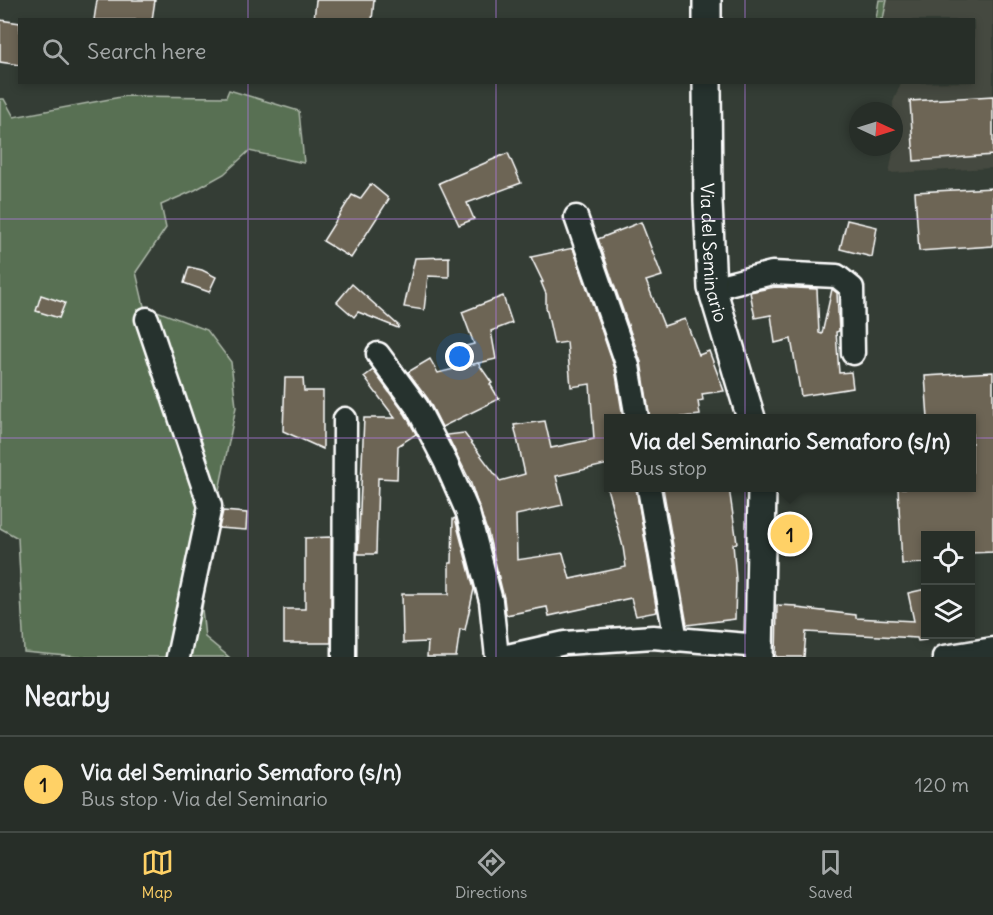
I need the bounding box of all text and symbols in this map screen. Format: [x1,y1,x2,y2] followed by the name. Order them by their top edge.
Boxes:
[18,18,975,84] search box
[39,35,72,68] icon: search
[87,37,206,65] text: Search here
[849,102,903,156] north arrow
[696,183,733,325] street label: Via del Seminario
[445,342,474,371] your location
[604,414,976,492] popup
[630,427,950,455] text: Via del Seminario Semaforo (s/n)
[630,455,707,480] text: Bus stop
[770,512,810,556] pin: 1
[921,531,975,639] map controls
[921,531,975,585] button: locate
[921,585,975,639] button: layers
[24,680,110,713] text: Nearby
[81,758,401,786] text: Via del Seminario Semaforo (s/n)
[40,772,47,797] text: 1
[915,772,969,797] text: 120 m
[81,786,328,811] text: Bus stop · Via del Seminario
[141,846,174,902] tab: Map
[455,846,527,902] tab: Directions
[809,846,852,902] tab: Saved

